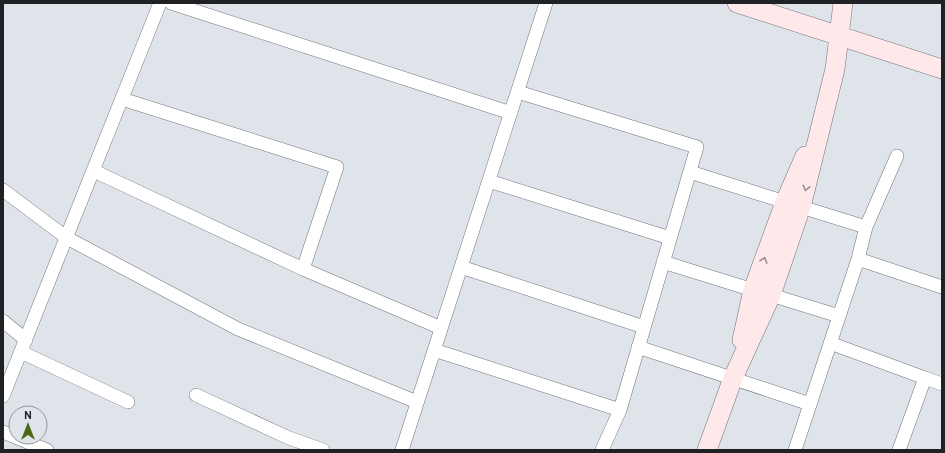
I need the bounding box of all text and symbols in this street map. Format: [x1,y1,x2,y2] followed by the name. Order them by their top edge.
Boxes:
[802,184,811,191] one-way arrow
[759,256,768,263] one-way arrow
[8,405,48,445] north arrow
[24,409,32,423] text: N

